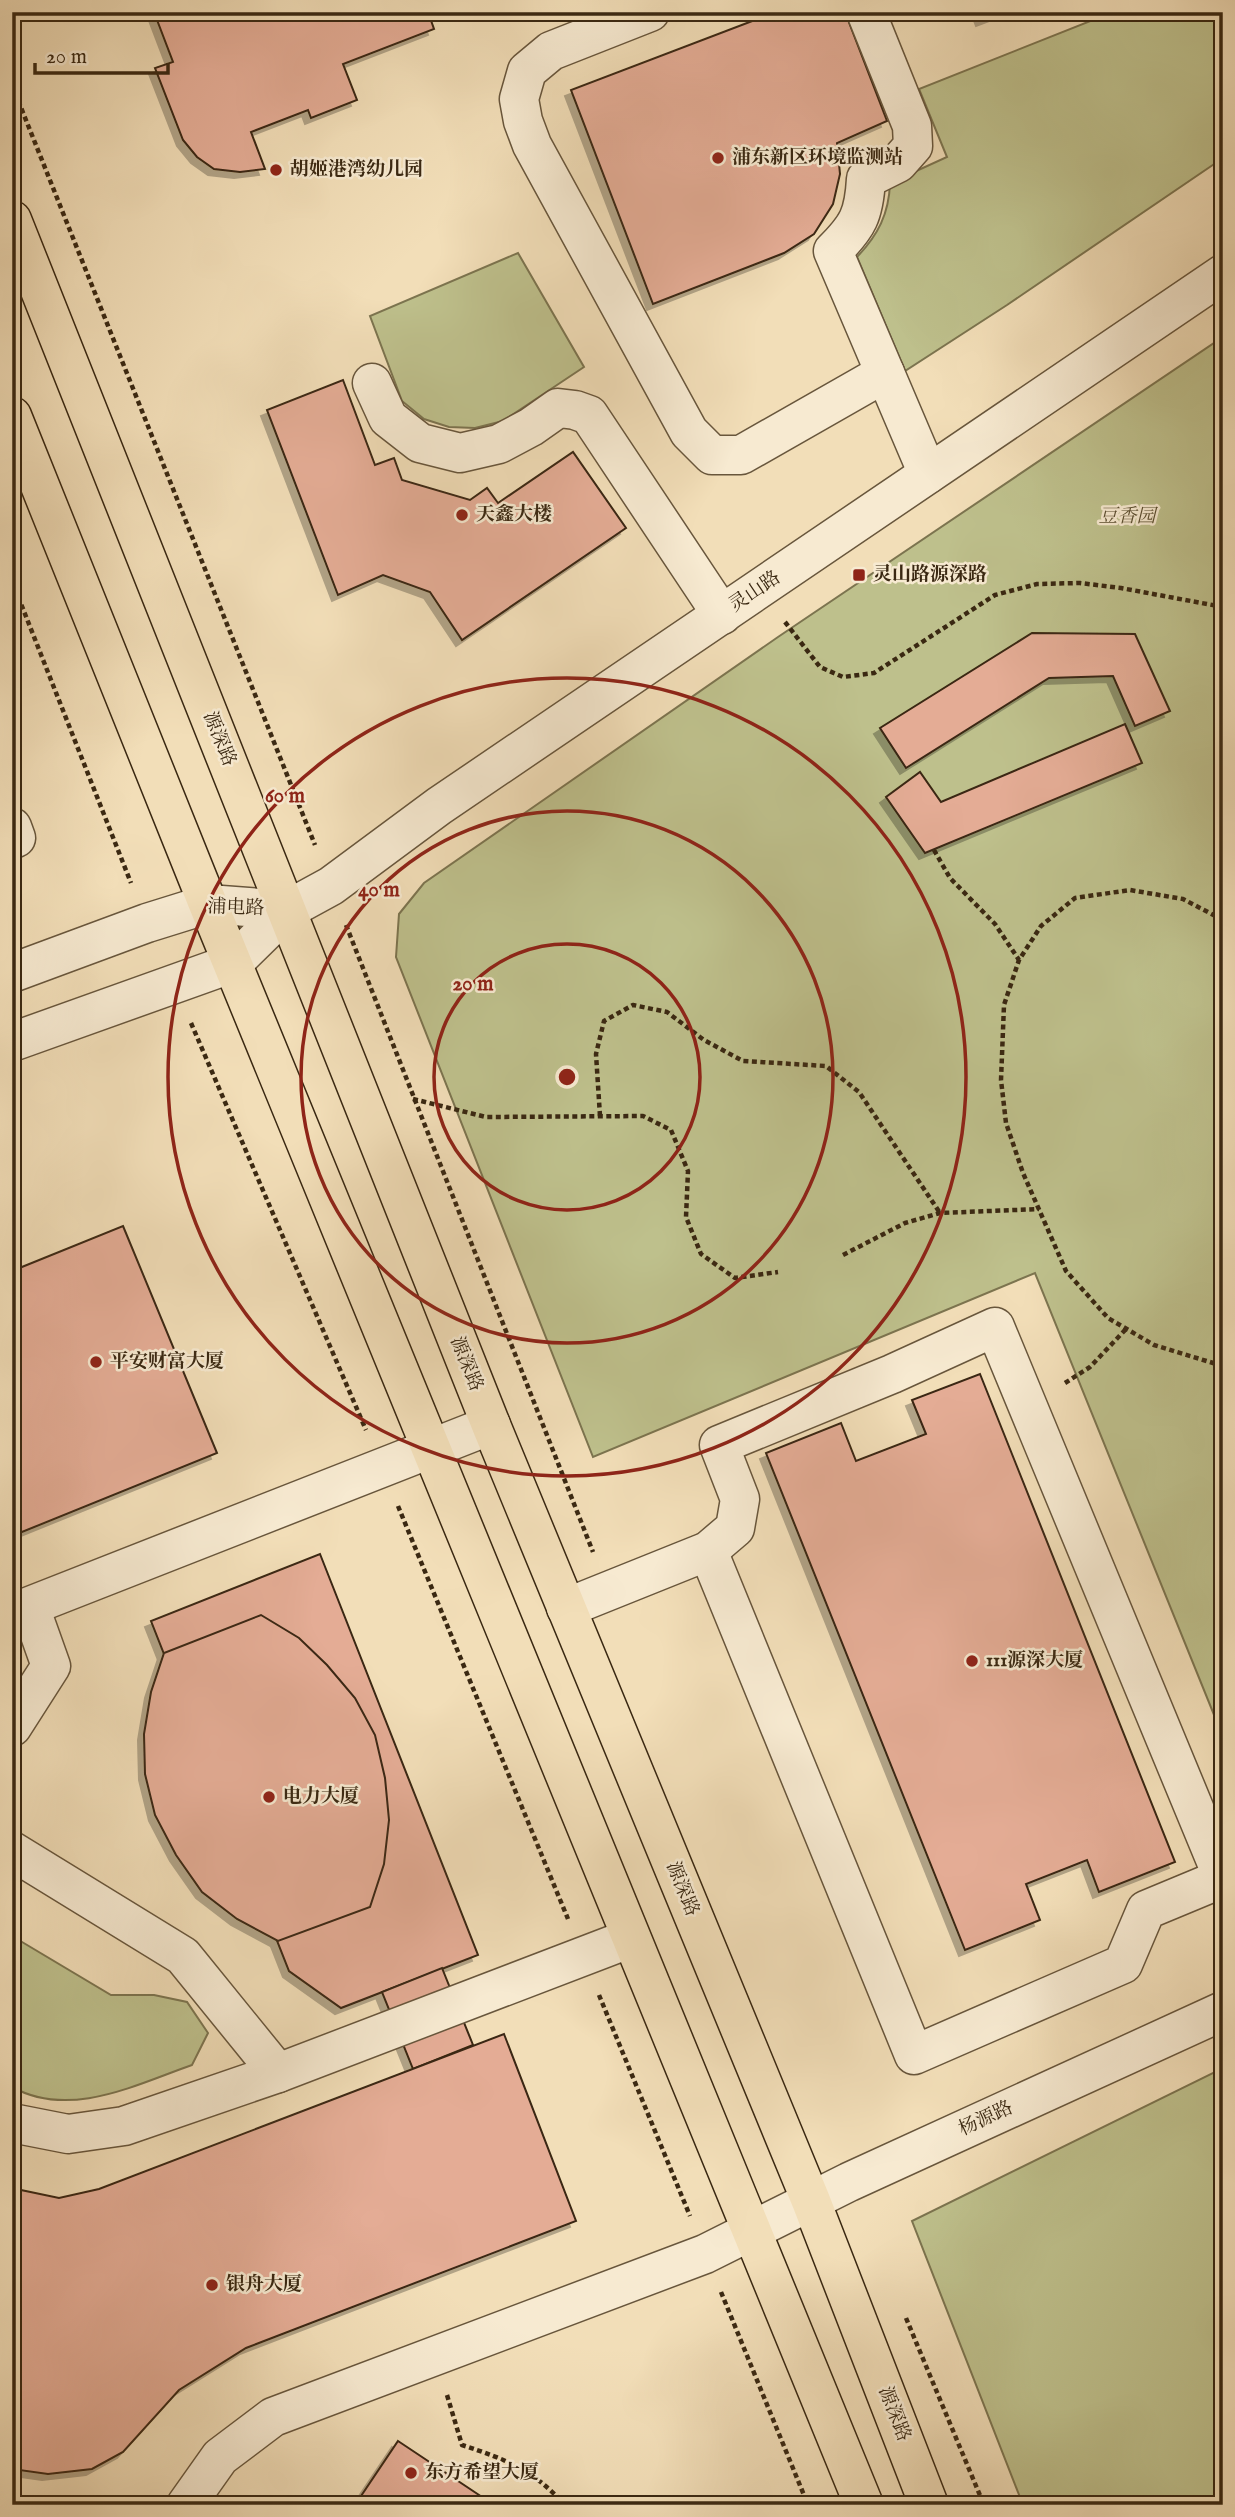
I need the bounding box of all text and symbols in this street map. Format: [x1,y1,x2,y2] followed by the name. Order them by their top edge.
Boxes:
[35,32,168,76] scale bar
[46,44,87,71] text: 20 m
[732,146,903,170] place label: 浦东新区环境监测站
[710,150,726,166] marker: 浦东新区环境监测站
[290,158,423,182] place label: 胡姬港湾幼儿园
[268,162,284,178] marker: 胡姬港湾幼儿园
[476,503,552,527] place label: 天鑫大楼
[1098,505,1158,529] park label: 豆香园
[454,507,470,523] marker: 天鑫大楼
[873,563,987,587] place label: 灵山路源深路
[725,566,785,618] street label: 灵山路
[851,567,867,583] marker: 灵山路源深路
[197,708,241,770] street label: 源深路
[265,783,306,810] text: 60 m
[358,877,400,904] text: 40 m
[207,895,265,921] street label: 浦电路
[453,971,494,998] text: 20 m
[555,1065,579,1089] centre of rings
[444,1333,488,1395] street label: 源深路
[110,1350,224,1374] place label: 平安财富大厦
[88,1354,104,1370] marker: 平安财富大厦
[986,1649,1083,1673] place label: 111源深大厦
[964,1653,980,1669] marker: 111源深大厦
[283,1785,359,1809] place label: 电力大厦
[261,1789,277,1805] marker: 电力大厦
[660,1858,704,1920] street label: 源深路
[955,2096,1017,2142] street label: 杨源路
[226,2273,302,2297] place label: 银舟大厦
[204,2277,220,2293] marker: 银舟大厦
[873,2383,915,2445] street label: 源深路
[425,2461,539,2485] place label: 东方希望大厦
[403,2465,419,2481] marker: 东方希望大厦

